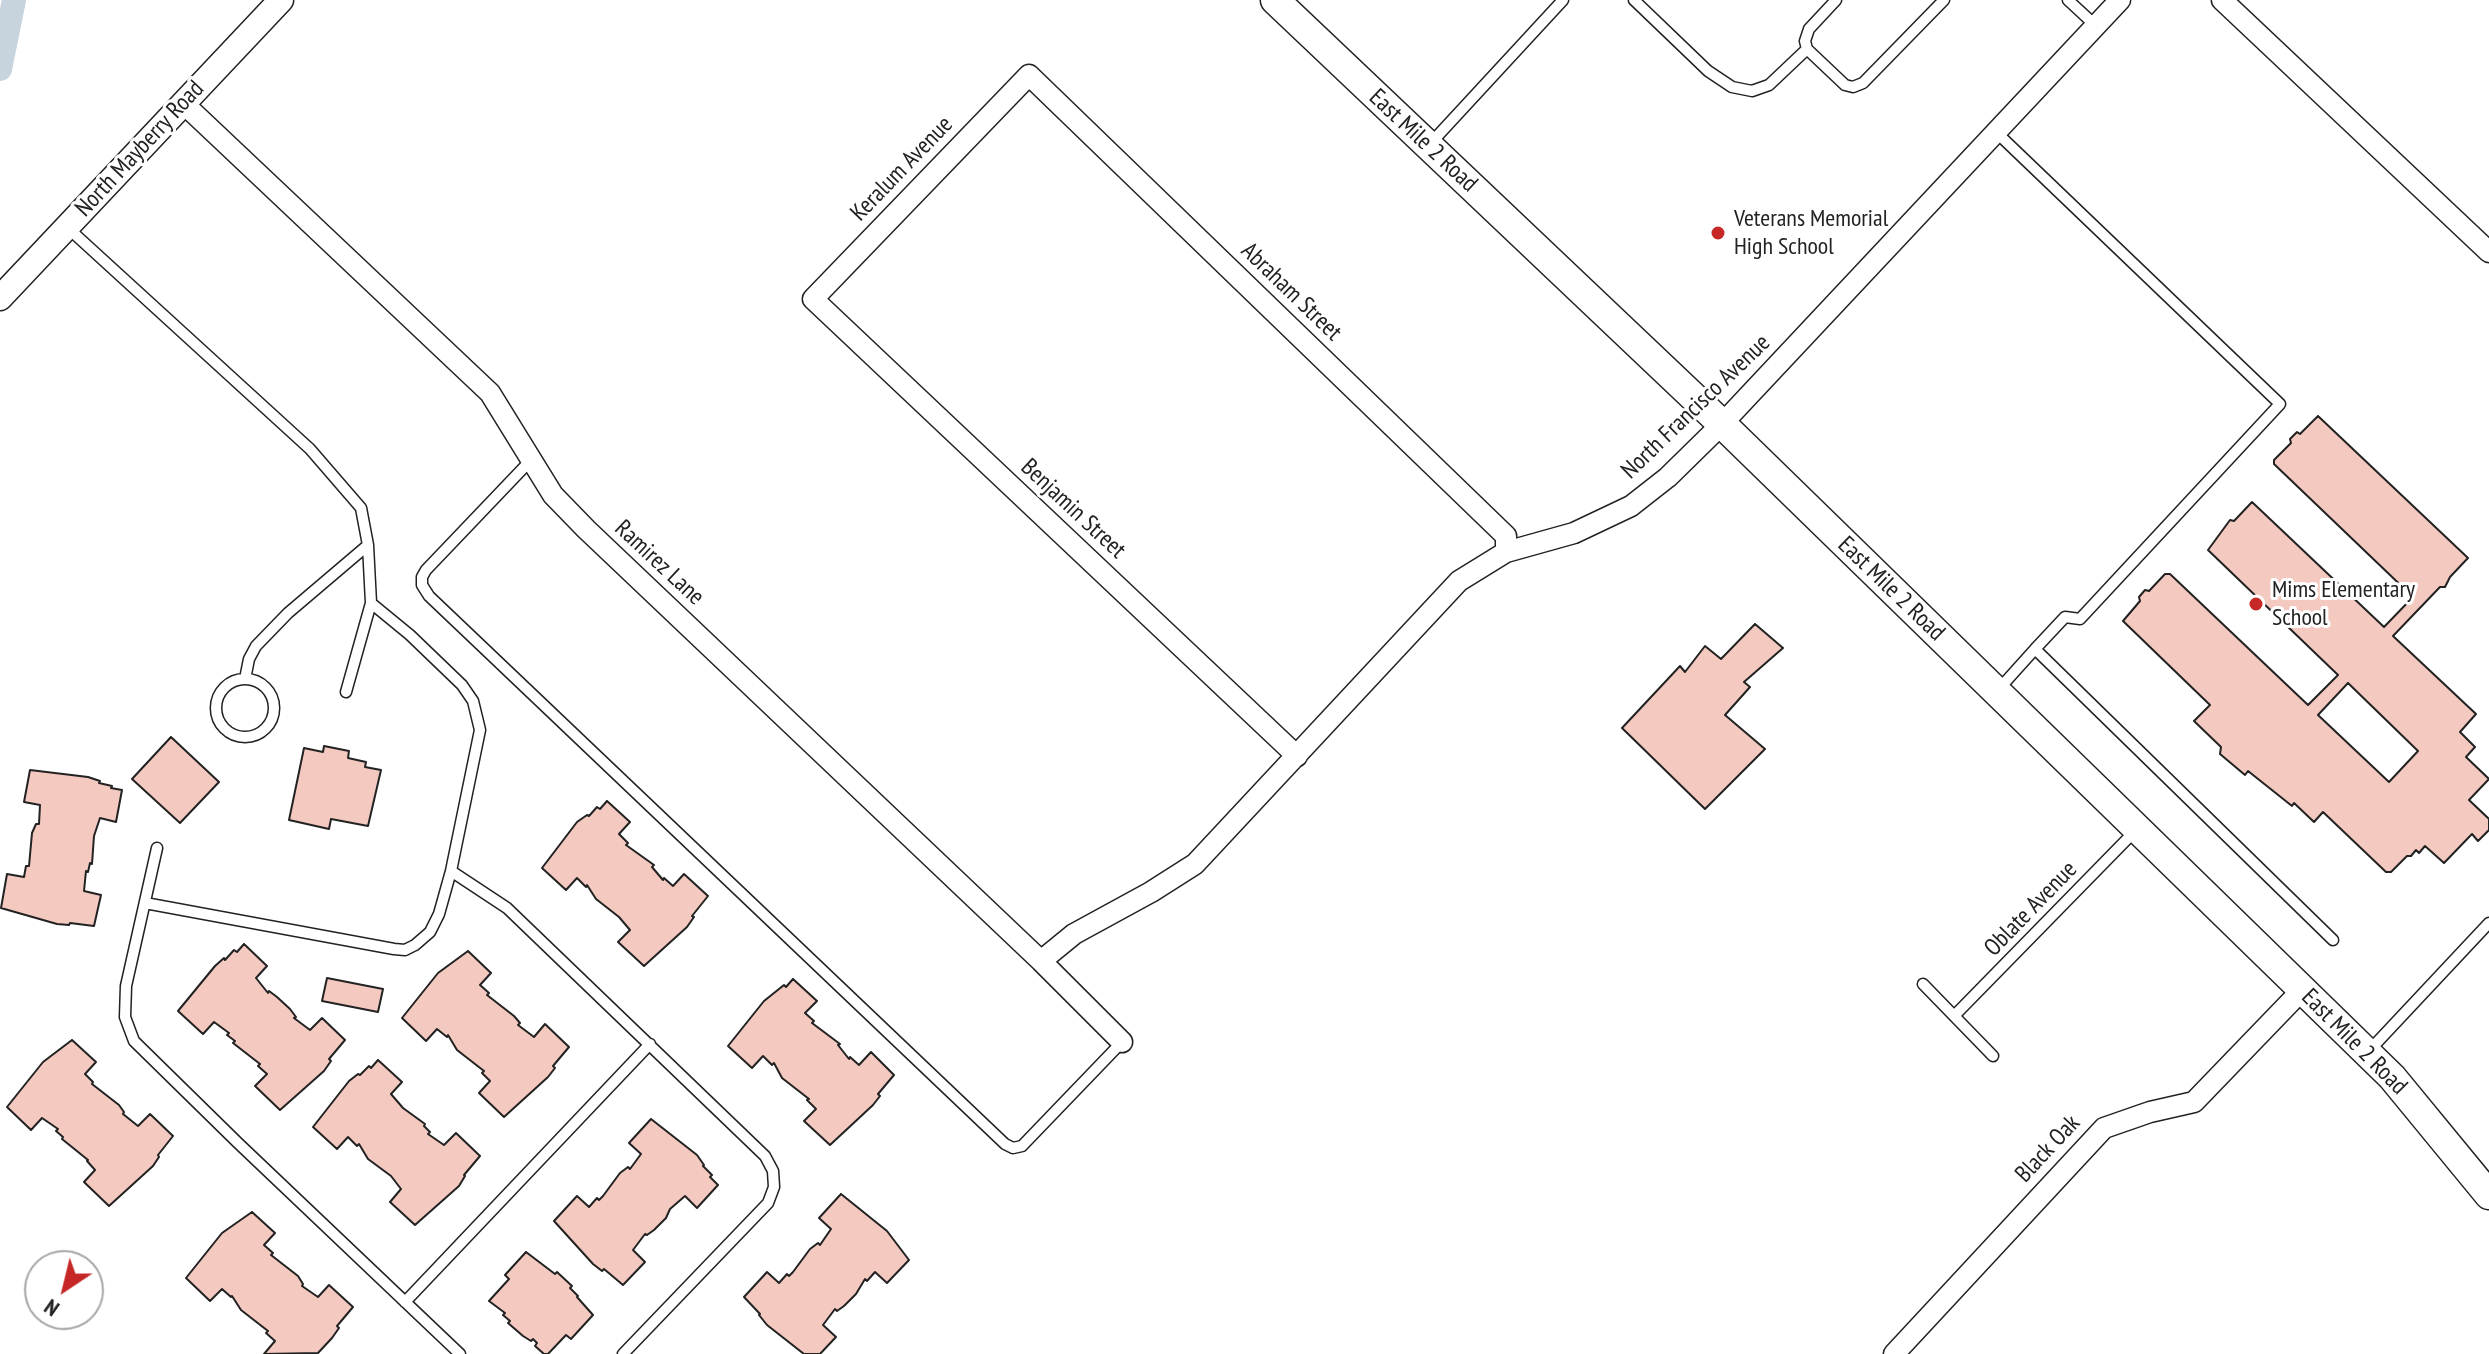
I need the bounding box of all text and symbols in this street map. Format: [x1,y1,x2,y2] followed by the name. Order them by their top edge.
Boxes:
[70,75,210,223] street label: North Mayberry Road
[1363,84,1483,198] street label: East Mile 2 Road
[845,111,959,227] street label: Keralum Avenue
[1734,205,1888,261] place label: Veterans Memorial High School
[1709,224,1727,242] marker: Veterans Memorial High School
[1235,237,1347,347] street label: Abraham Street
[1616,329,1776,485] street label: North Francisco Avenue
[1015,453,1131,565] street label: Benjamin Street
[608,514,710,612] street label: Ramirez Lane
[1832,531,1950,647] street label: East Mile 2 Road
[2272,576,2415,632] place label: Mims Elementary School
[2247,595,2265,613] marker: Mims Elementary School
[1979,856,2083,962] street label: Oblate Avenue
[2295,983,2413,1101] street label: East Mile 2 Road
[2010,1109,2086,1189] street label: Black Oak
[24,1250,104,1330] north arrow
[38,1293,64,1323] text: N

